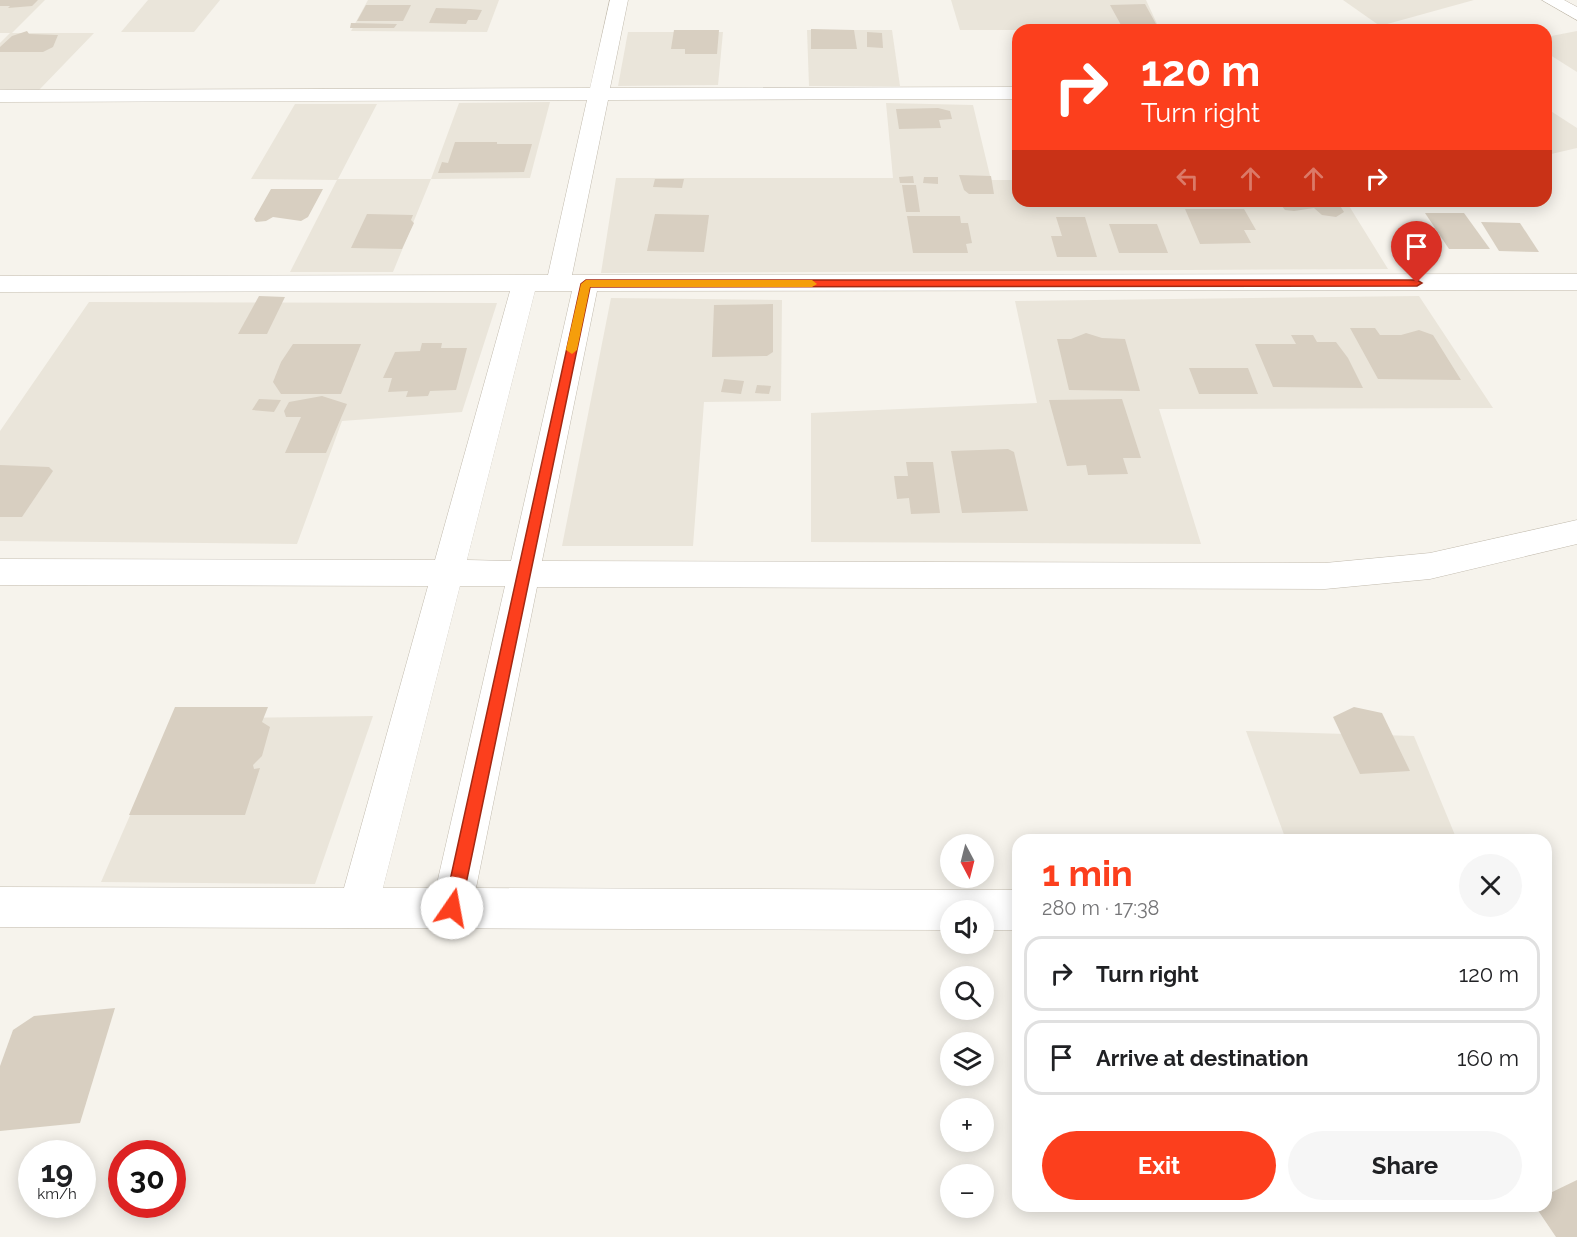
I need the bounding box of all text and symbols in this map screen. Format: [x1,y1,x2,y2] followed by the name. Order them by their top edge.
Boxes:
[1141,47,1260,96] text: 120 m
[1042,48,1120,126] icon: right
[1141,97,1260,128] text: Turn right
[1171,162,1204,195] icon: left
[1234,162,1267,195] icon: ahead
[1297,162,1330,195] icon: ahead
[1360,162,1393,195] icon: right
[1391,221,1442,283] pin
[1400,230,1433,263] icon: arrive
[940,834,994,888] north arrow
[940,834,994,1218] map controls
[1042,852,1133,894] text: 1 min
[1459,854,1522,917] button: close
[420,876,484,940] position arrow
[1042,896,1159,920] text: 280 m · 17:38
[940,900,994,954] button: sound
[1045,957,1078,990] icon: right
[1096,961,1199,987] text: Turn right
[1459,961,1519,987] text: 120 m
[940,966,994,1020] button: search
[940,1032,994,1086] button: layers
[1045,1041,1078,1074] icon: arrive
[1096,1045,1309,1071] text: Arrive at destination
[1457,1045,1519,1071] text: 160 m
[940,1098,994,1152] button: +
[1042,1131,1276,1200] button: Exit
[1288,1131,1522,1200] button: Share
[108,1140,186,1218] speed limit sign: 30
[41,1154,73,1189] text: 19
[940,1164,994,1218] button: −
[37,1185,77,1203] text: km/h

